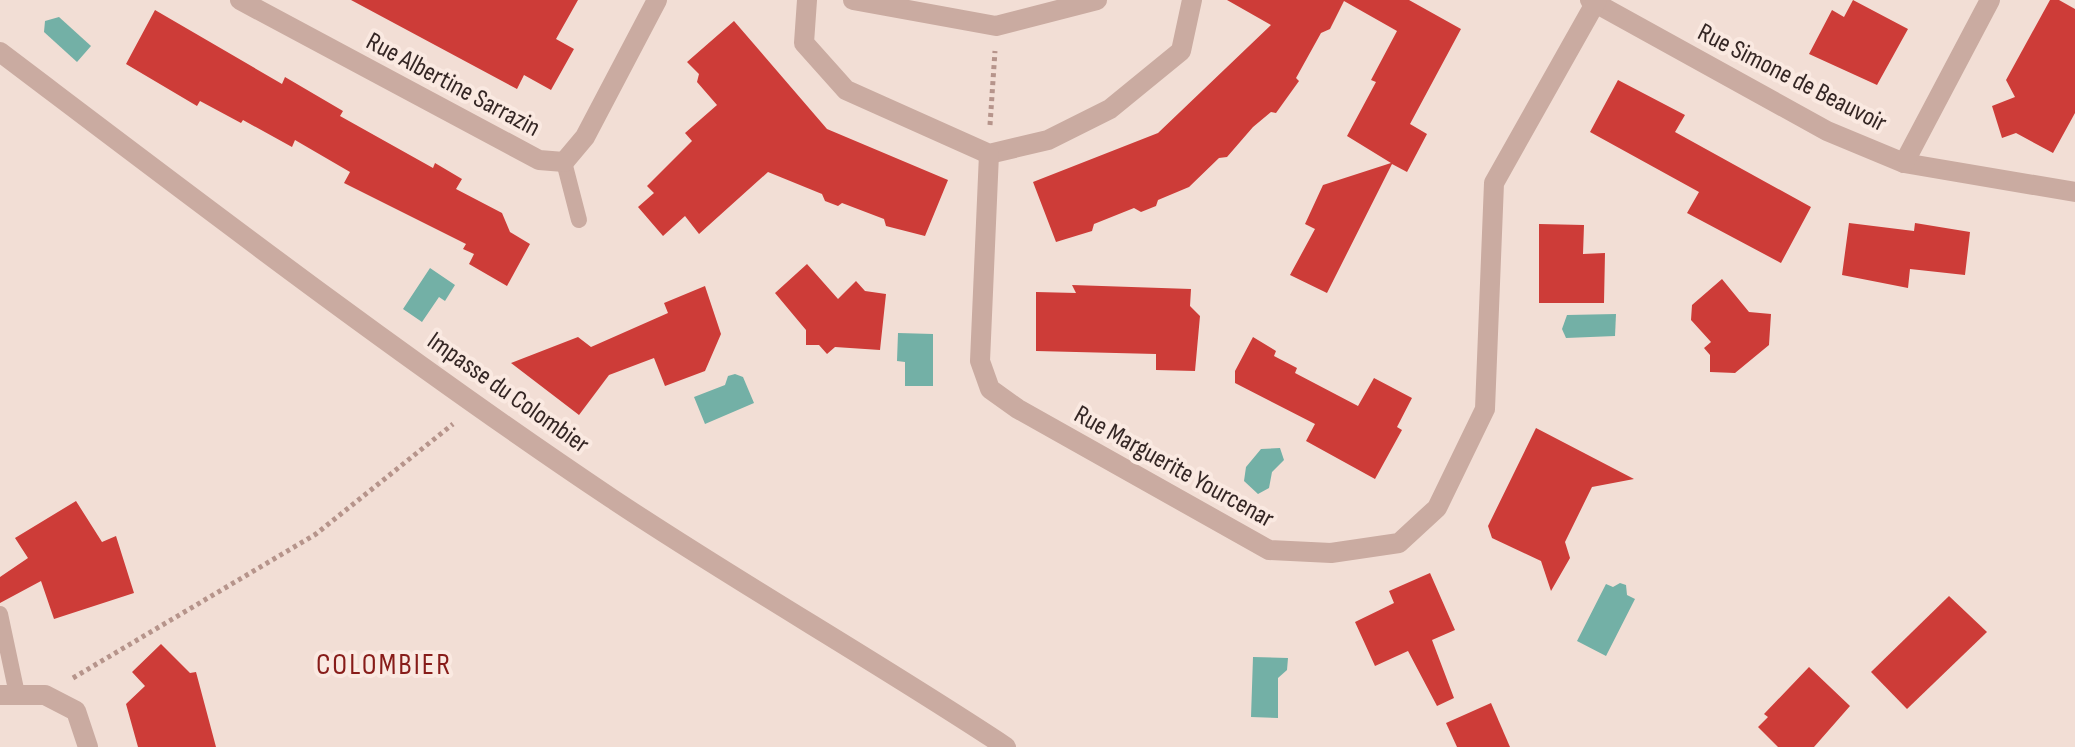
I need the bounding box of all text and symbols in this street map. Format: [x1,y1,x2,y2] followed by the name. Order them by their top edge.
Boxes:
[1692,17,1892,139] street label: Rue Simone de Beauvoir
[361,26,545,144] street label: Rue Albertine Sarrazin
[421,326,595,461] street label: Impasse du Colombier
[1069,399,1280,535] street label: Rue Marguerite Yourcenar
[316,647,452,683] district label: COLOMBIER

